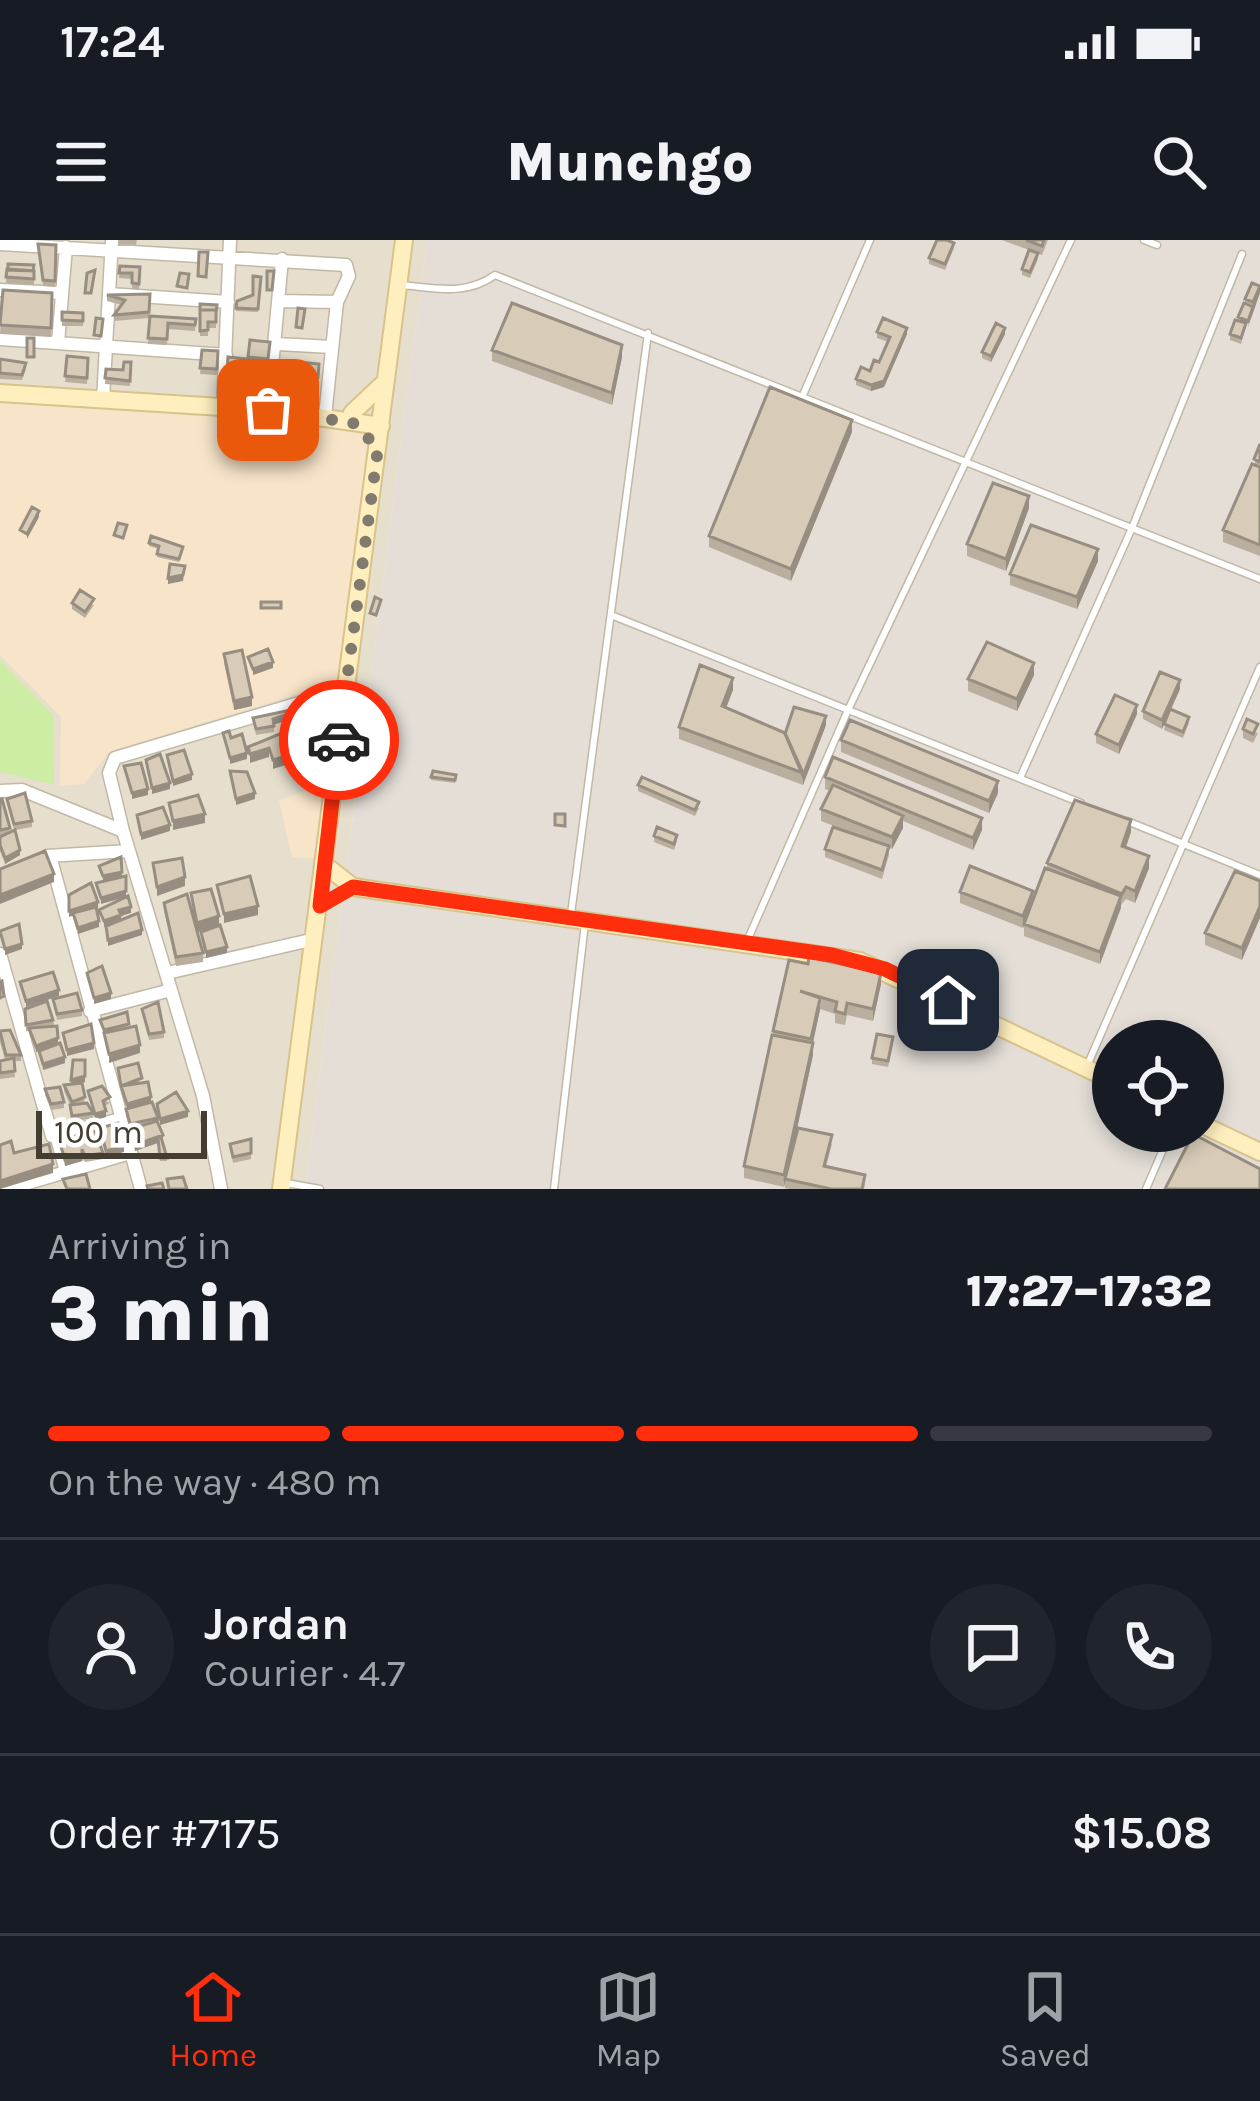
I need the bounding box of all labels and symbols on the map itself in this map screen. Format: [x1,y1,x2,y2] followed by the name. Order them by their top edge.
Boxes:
[217,359,319,461] pin
[279,680,399,800] courier
[897,949,999,1051] pin
[36,1105,207,1158] scale bar

